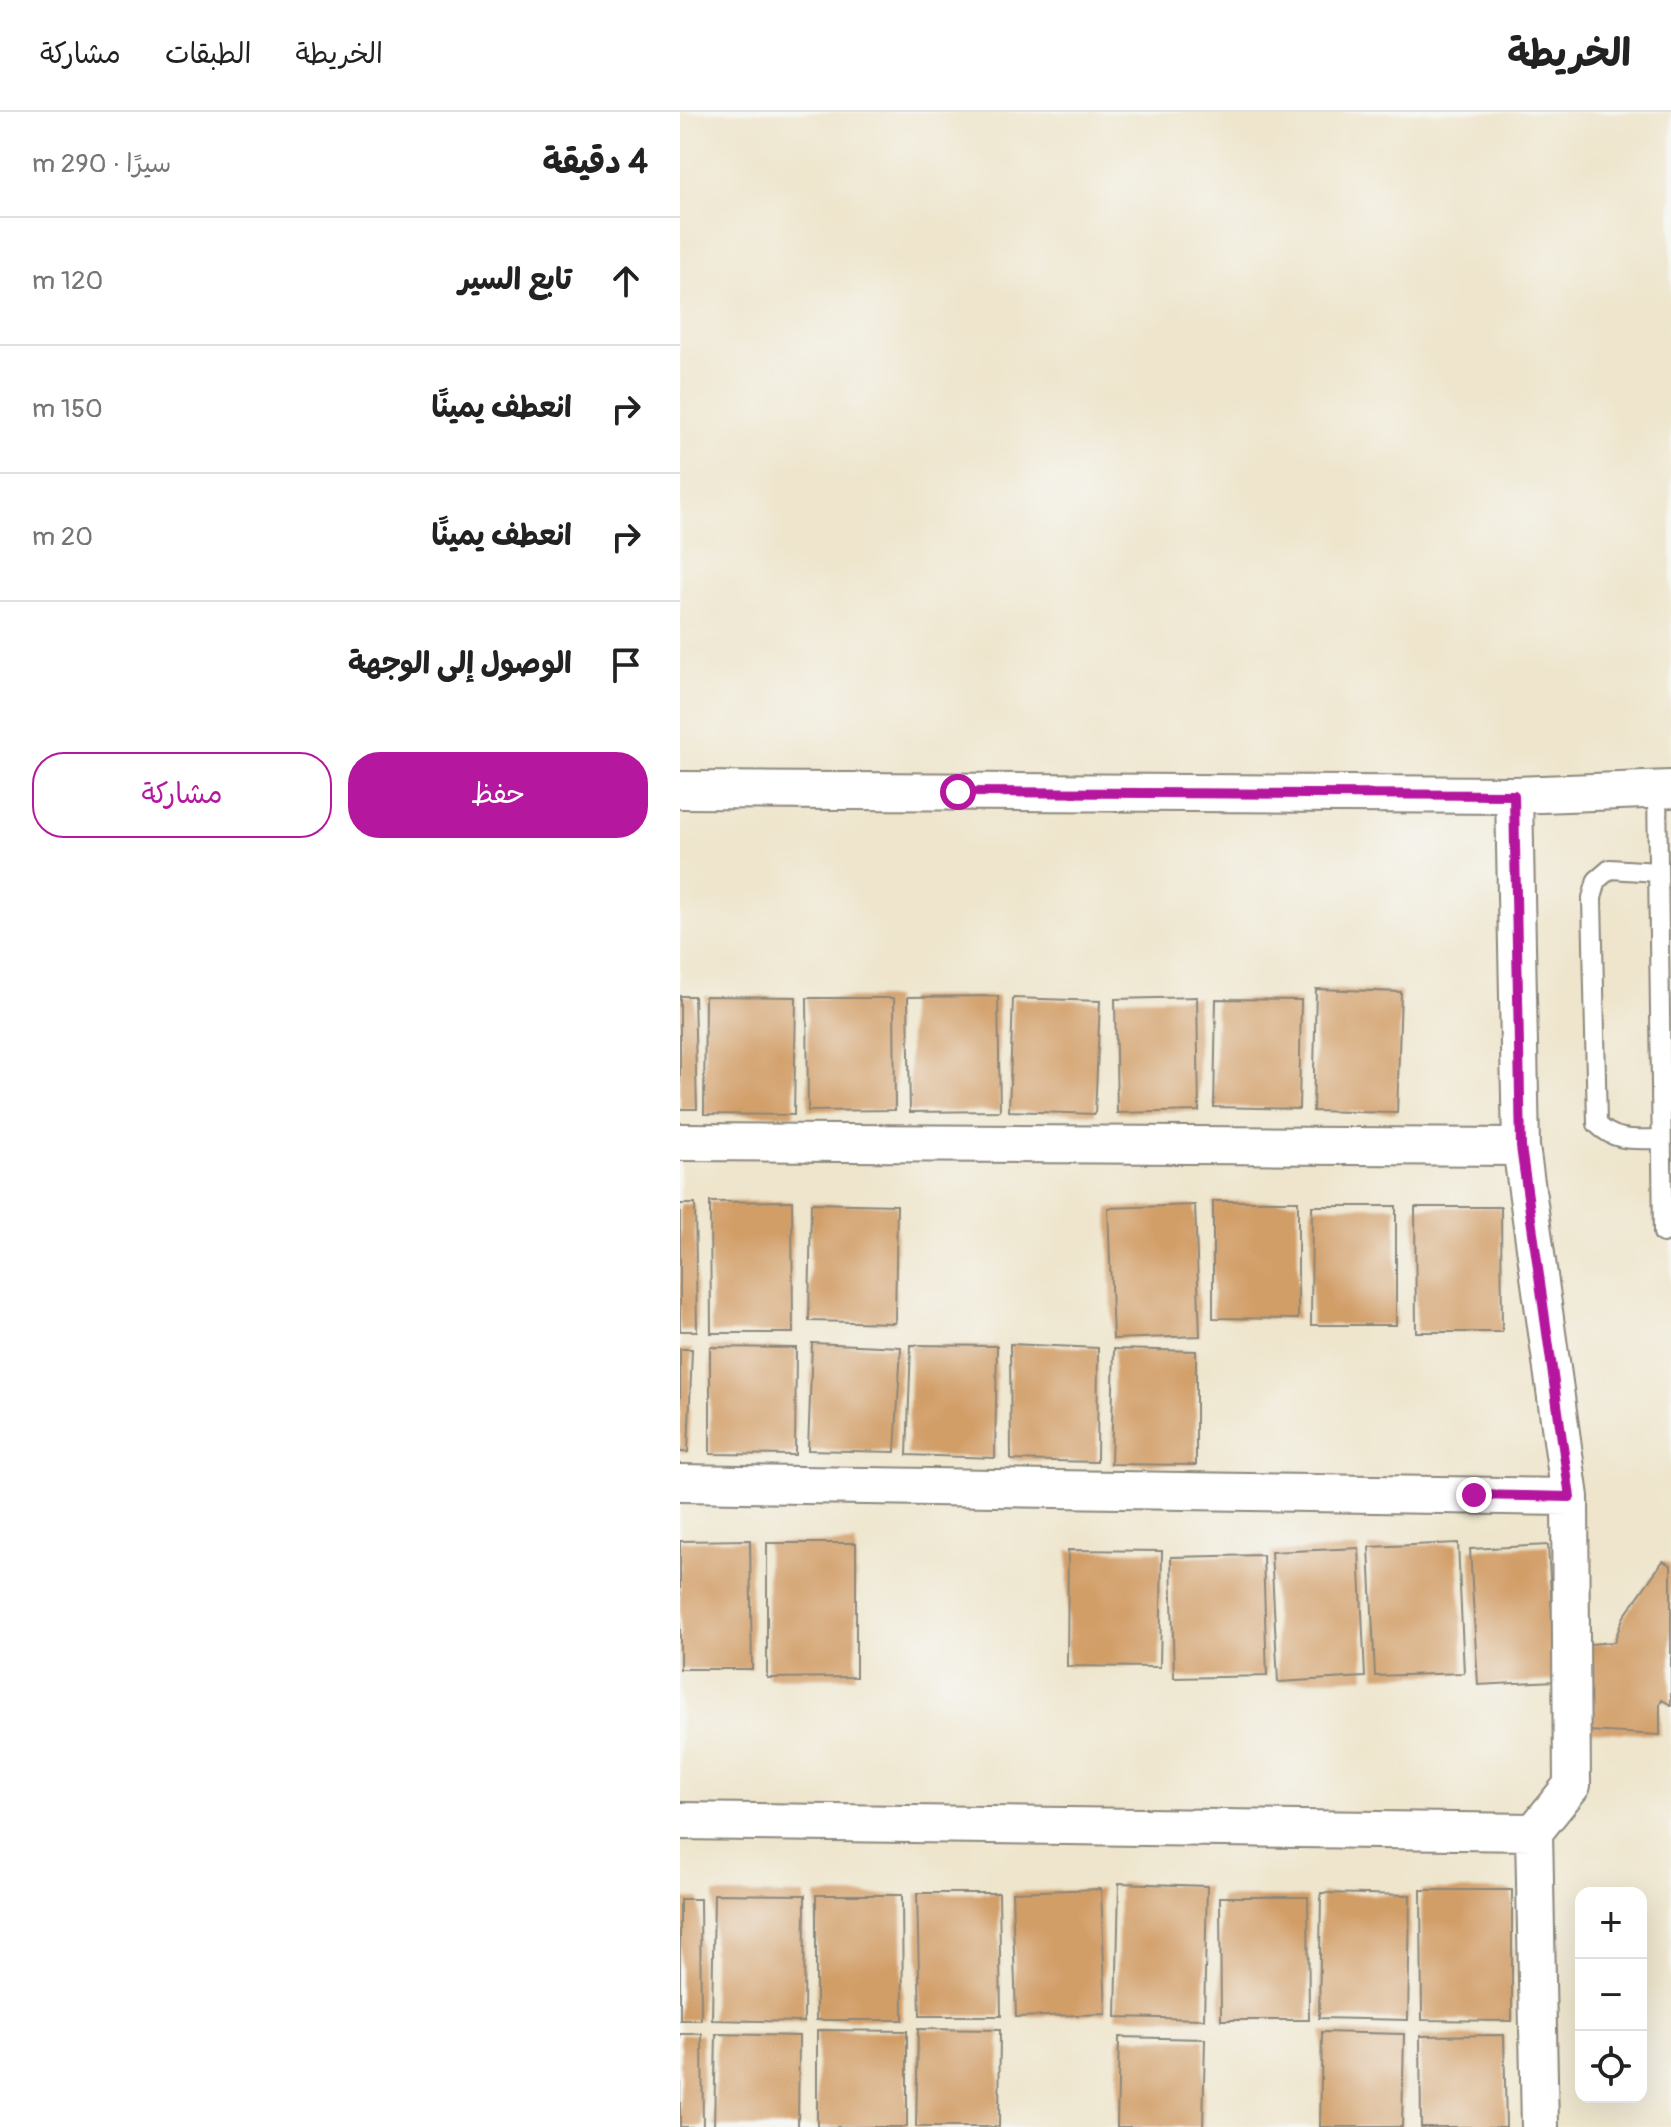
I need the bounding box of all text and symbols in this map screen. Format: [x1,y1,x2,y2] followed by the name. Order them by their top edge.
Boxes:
[1507,30,1631,78] text: الخريطة
[40,37,121,72] text: مشاركة
[165,37,251,72] text: الطبقات
[295,37,383,72] text: الخريطة
[542,141,648,184] text: 4 دقيقة
[32,148,171,180] text: سيرًا · 290 m
[604,259,648,303] icon: ahead
[459,261,572,298] text: تابع السير
[32,265,103,297] text: 120 m
[604,387,648,431] icon: right
[432,389,572,426] text: انعطف يمينًا
[32,393,103,425] text: 150 m
[604,515,648,559] icon: right
[432,517,572,554] text: انعطف يمينًا
[32,521,93,553] text: 20 m
[604,643,648,687] icon: arrive
[348,645,572,682] text: الوصول إلى الوجهة
[32,752,332,838] button: مشاركة
[348,752,648,838] button: حفظ
[940,774,976,810] route start
[1456,1477,1492,1513] route end
[1575,1887,1647,2103] map controls
[1575,1887,1647,1959] button: +
[1575,1959,1647,2031] button: −
[1575,2031,1647,2103] button: locate

